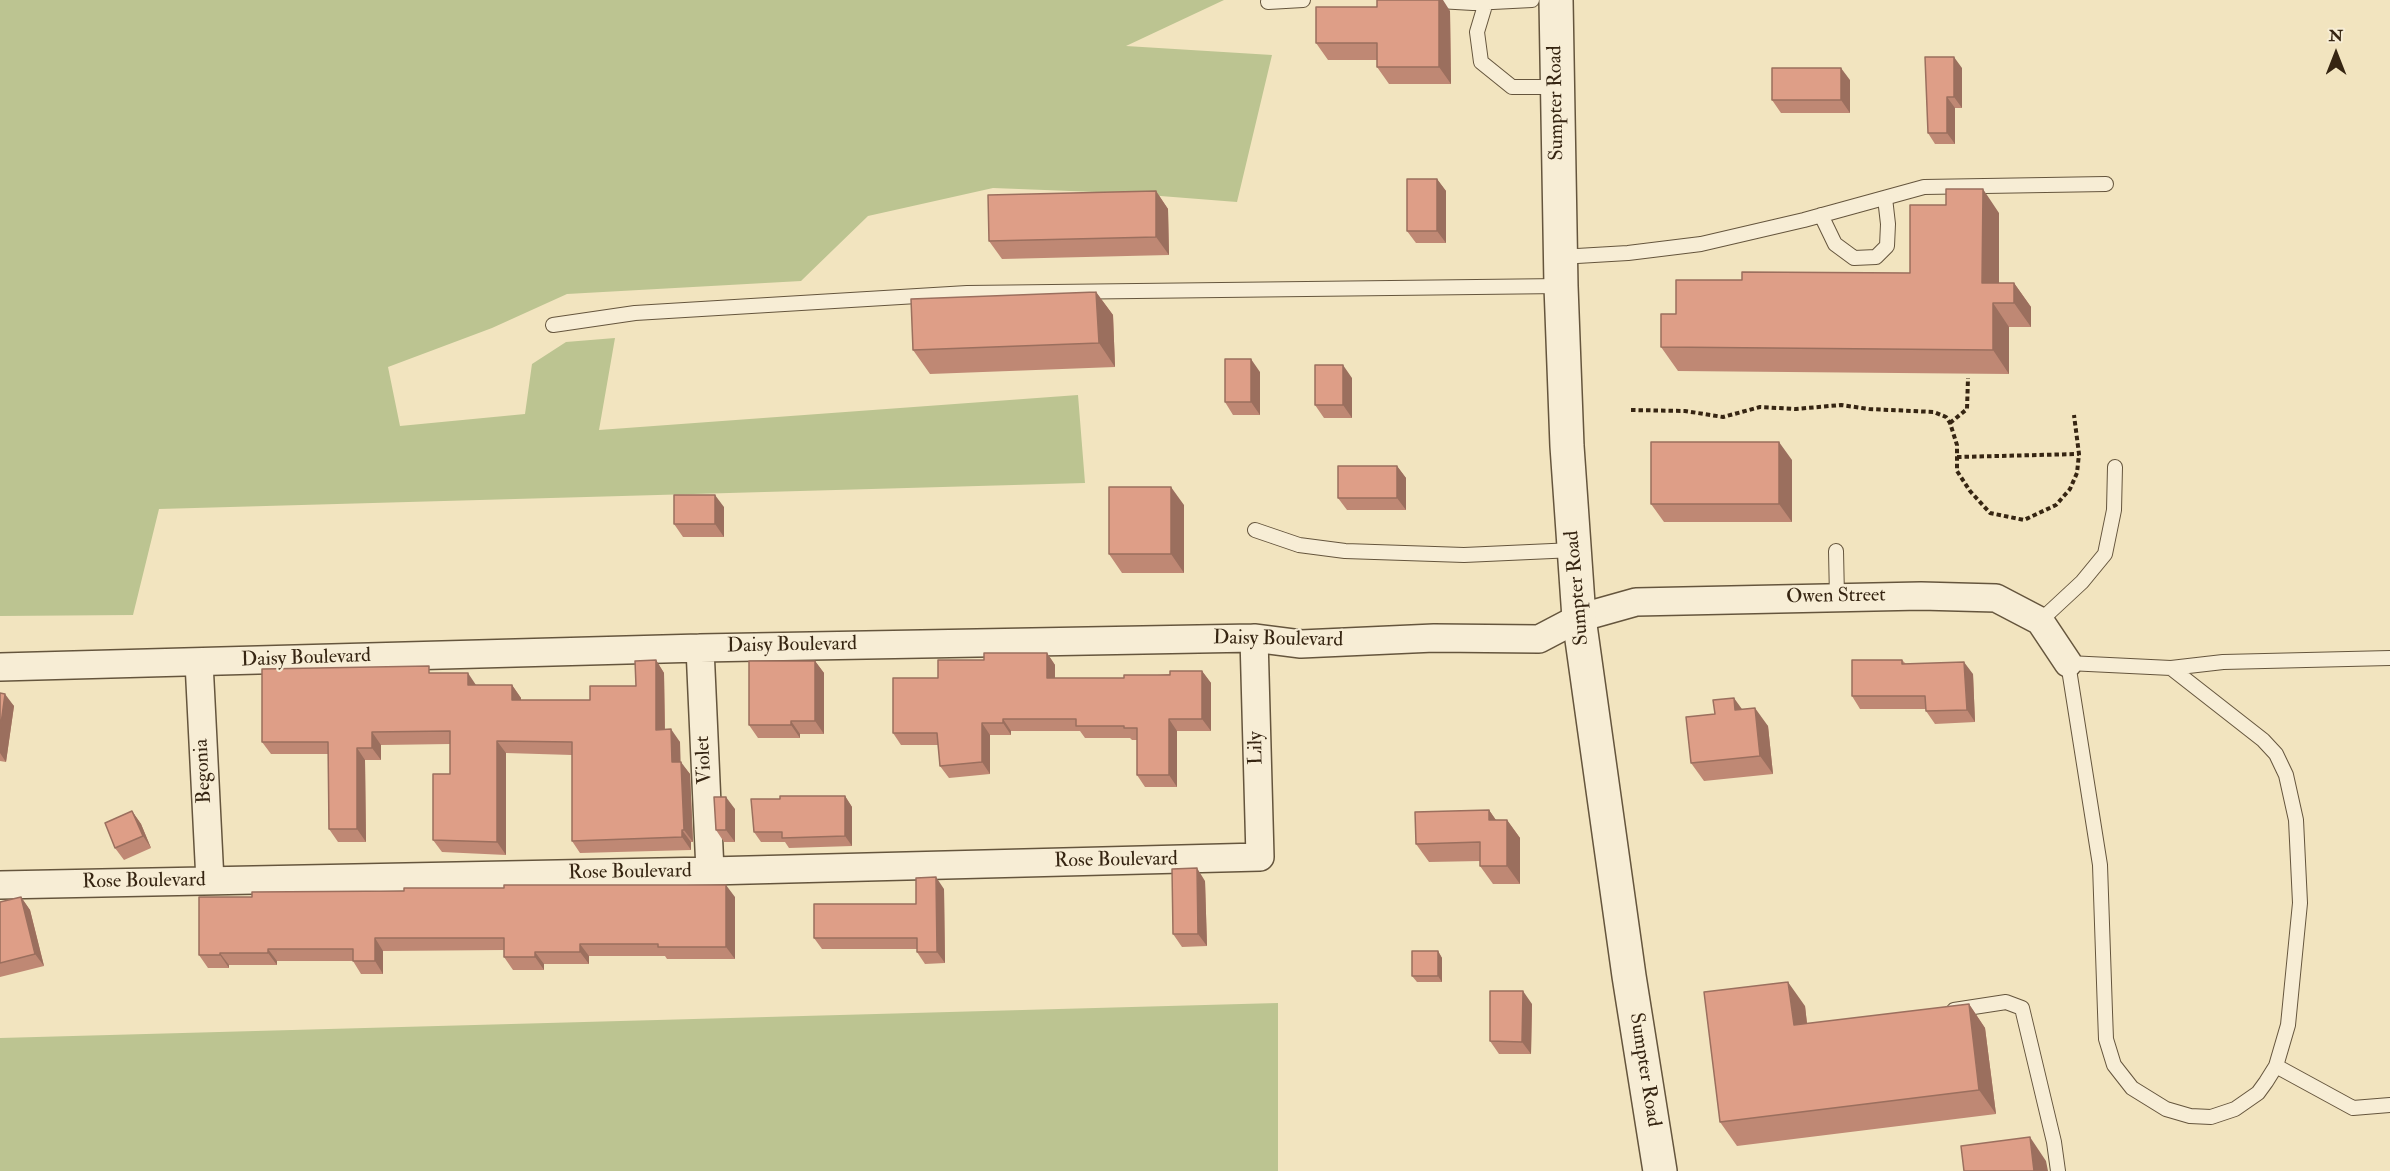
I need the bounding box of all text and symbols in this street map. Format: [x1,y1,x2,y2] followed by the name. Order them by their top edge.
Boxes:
[2306,24,2366,84] north arrow
[2329,26,2343,46] text: N
[1544,45,1570,161] street label: Sumpter Road
[1561,530,1595,646] street label: Sumpter Road
[1786,584,1886,610] street label: Owen Street
[1213,627,1343,653] street label: Daisy Boulevard
[727,633,857,659] street label: Daisy Boulevard
[241,645,371,673] street label: Daisy Boulevard
[1245,731,1269,765] street label: Lily
[692,735,718,785] street label: Violet
[190,738,218,804] street label: Begonia
[1054,848,1178,874] street label: Rose Boulevard
[568,860,692,886] street label: Rose Boulevard
[82,869,206,895] street label: Rose Boulevard
[1623,1011,1665,1129] street label: Sumpter Road

